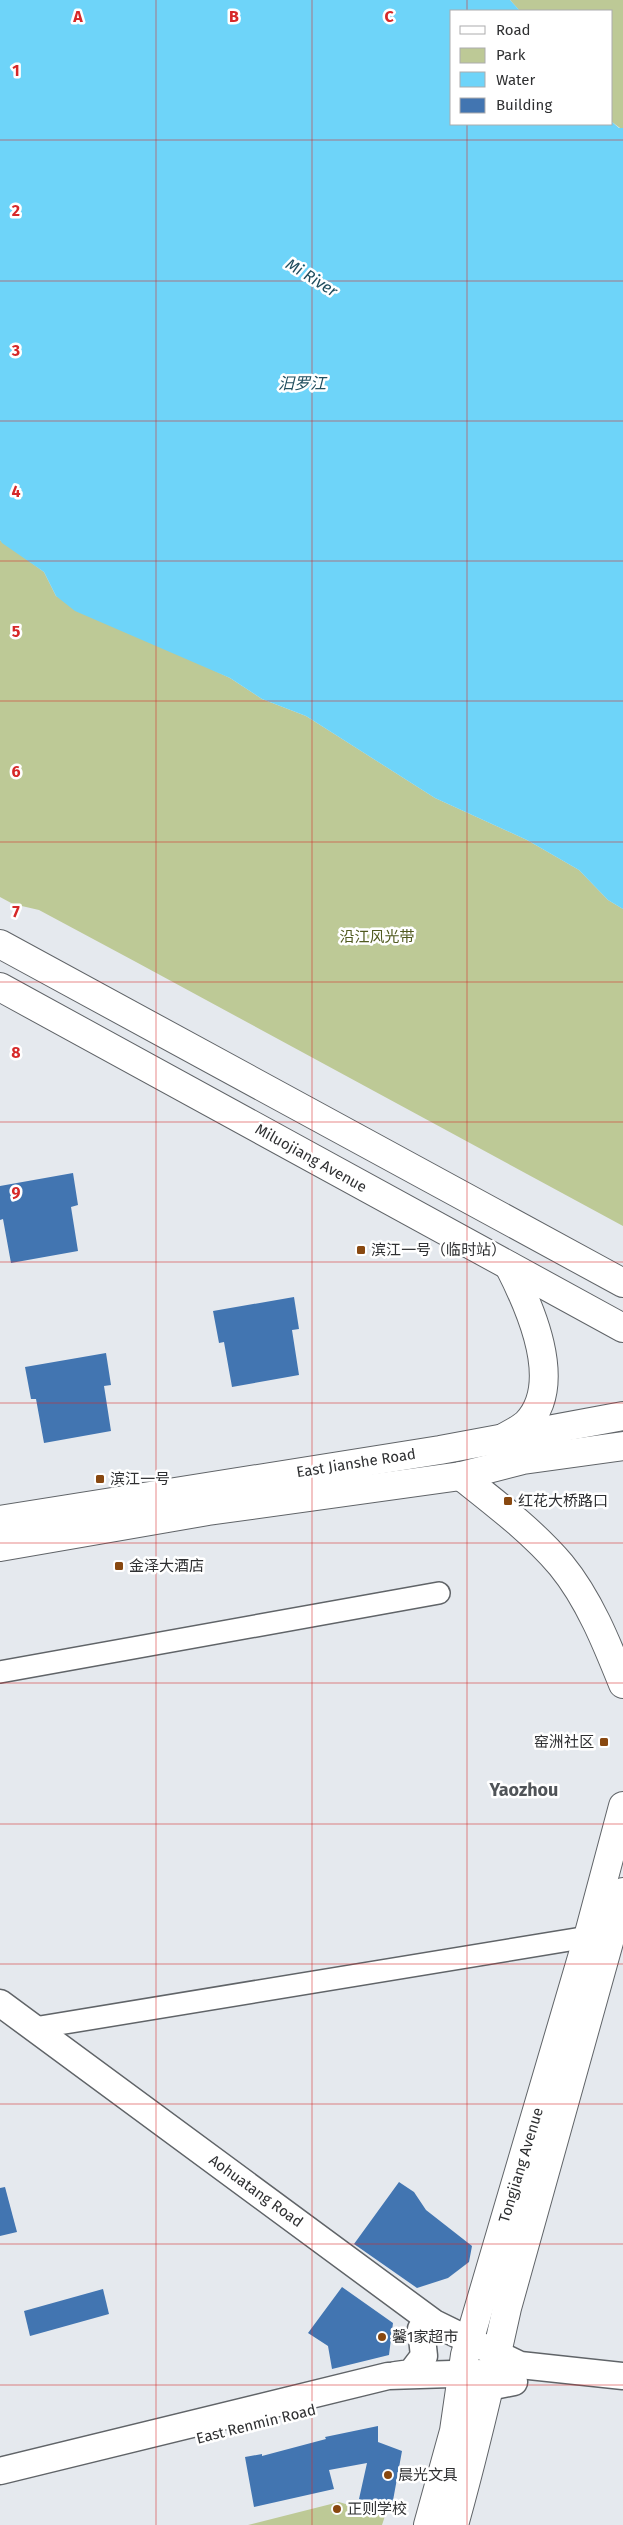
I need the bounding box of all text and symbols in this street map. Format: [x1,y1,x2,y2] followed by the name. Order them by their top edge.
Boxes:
[72,7,83,26] text: A
[229,7,239,26] text: B
[384,7,394,26] text: C
[450,10,613,125] legend
[496,21,531,39] text: Road
[496,46,526,64] text: Park
[12,61,20,80] text: 1
[496,71,535,89] text: Water
[496,96,552,114] text: Building
[12,201,20,220] text: 2
[282,254,342,301] water label: Mi River
[11,341,20,360] text: 3
[278,374,328,393] water label: 汨罗江
[11,482,21,501] text: 4
[12,622,21,641] text: 5
[11,762,21,781] text: 6
[12,902,20,921] text: 7
[339,928,415,946] park label: 沿江风光带
[11,1043,21,1062] text: 8
[252,1120,370,1196] street label: Miluojiang Avenue
[12,1183,21,1202] text: 9
[371,1241,506,1259] place label: 滨江一号（临时站）
[355,1244,367,1256] marker: 滨江一号（临时站）
[295,1445,417,1481] street label: East Jianshe Road
[110,1470,170,1488] place label: 滨江一号
[94,1473,106,1485] marker: 滨江一号
[518,1492,608,1510] place label: 红花大桥路口
[502,1495,514,1507] marker: 红花大桥路口
[129,1557,204,1575] place label: 金泽大酒店
[113,1560,125,1572] marker: 金泽大酒店
[534,1733,594,1751] place label: 窑洲社区
[598,1736,610,1748] marker: 窑洲社区
[489,1779,558,1801] district label: Yaozhou
[495,2105,547,2225] street label: Tongjiang Avenue
[206,2151,306,2231] street label: Aohuatang Road
[392,2328,459,2346] place label: 馨1家超市
[376,2331,388,2343] marker: 馨1家超市
[194,2400,318,2448] street label: East Renmin Road
[398,2466,458,2484] place label: 晨光文具
[382,2469,394,2481] marker: 晨光文具
[347,2500,407,2518] place label: 正则学校
[331,2503,343,2515] marker: 正则学校

